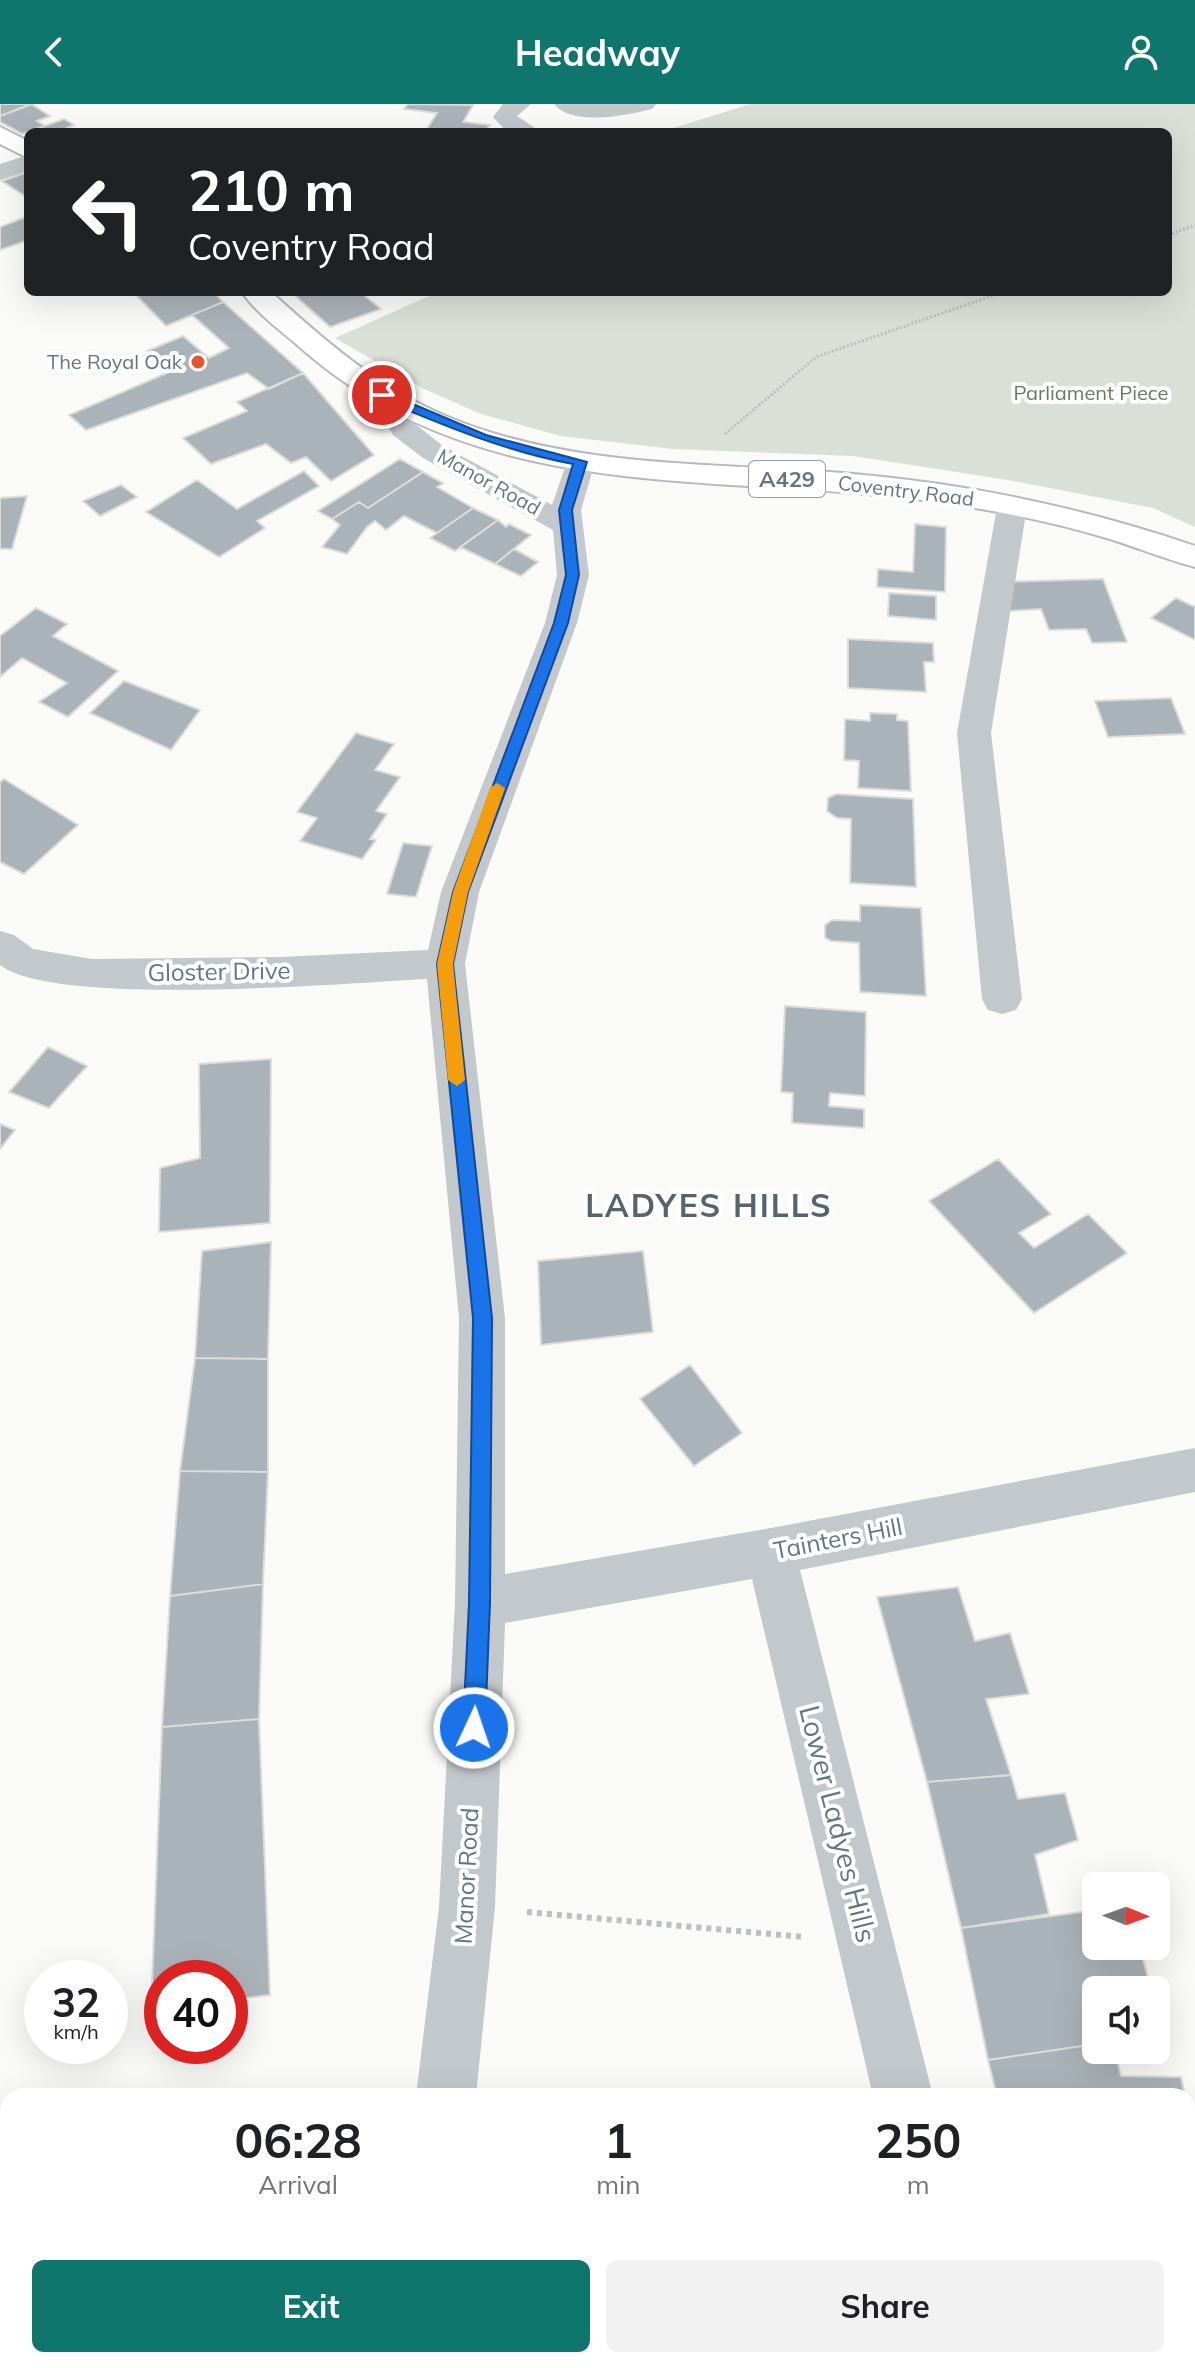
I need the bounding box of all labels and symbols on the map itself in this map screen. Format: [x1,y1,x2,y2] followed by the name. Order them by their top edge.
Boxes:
[47,349,183,374] place label: The Royal Oak
[189,353,207,371] marker: The Royal Oak
[348,361,416,429] pin
[1014,380,1168,405] park label: Parliament Piece
[433,443,545,520] street label: Manor Road
[749,461,825,497] road number: A429
[837,470,976,511] street label: Coventry Road
[147,955,291,987] street label: Gloster Drive
[585,1185,833,1225] district label: LADYES HILLS
[771,1511,905,1565] street label: Tainters Hill
[432,1686,516,1770] position arrow
[792,1702,885,1946] street label: Lower Ladyes Hills
[447,1807,485,1945] street label: Manor Road
[1082,1872,1170,1960] north arrow
[144,1960,248,2064] speed limit sign: 40

